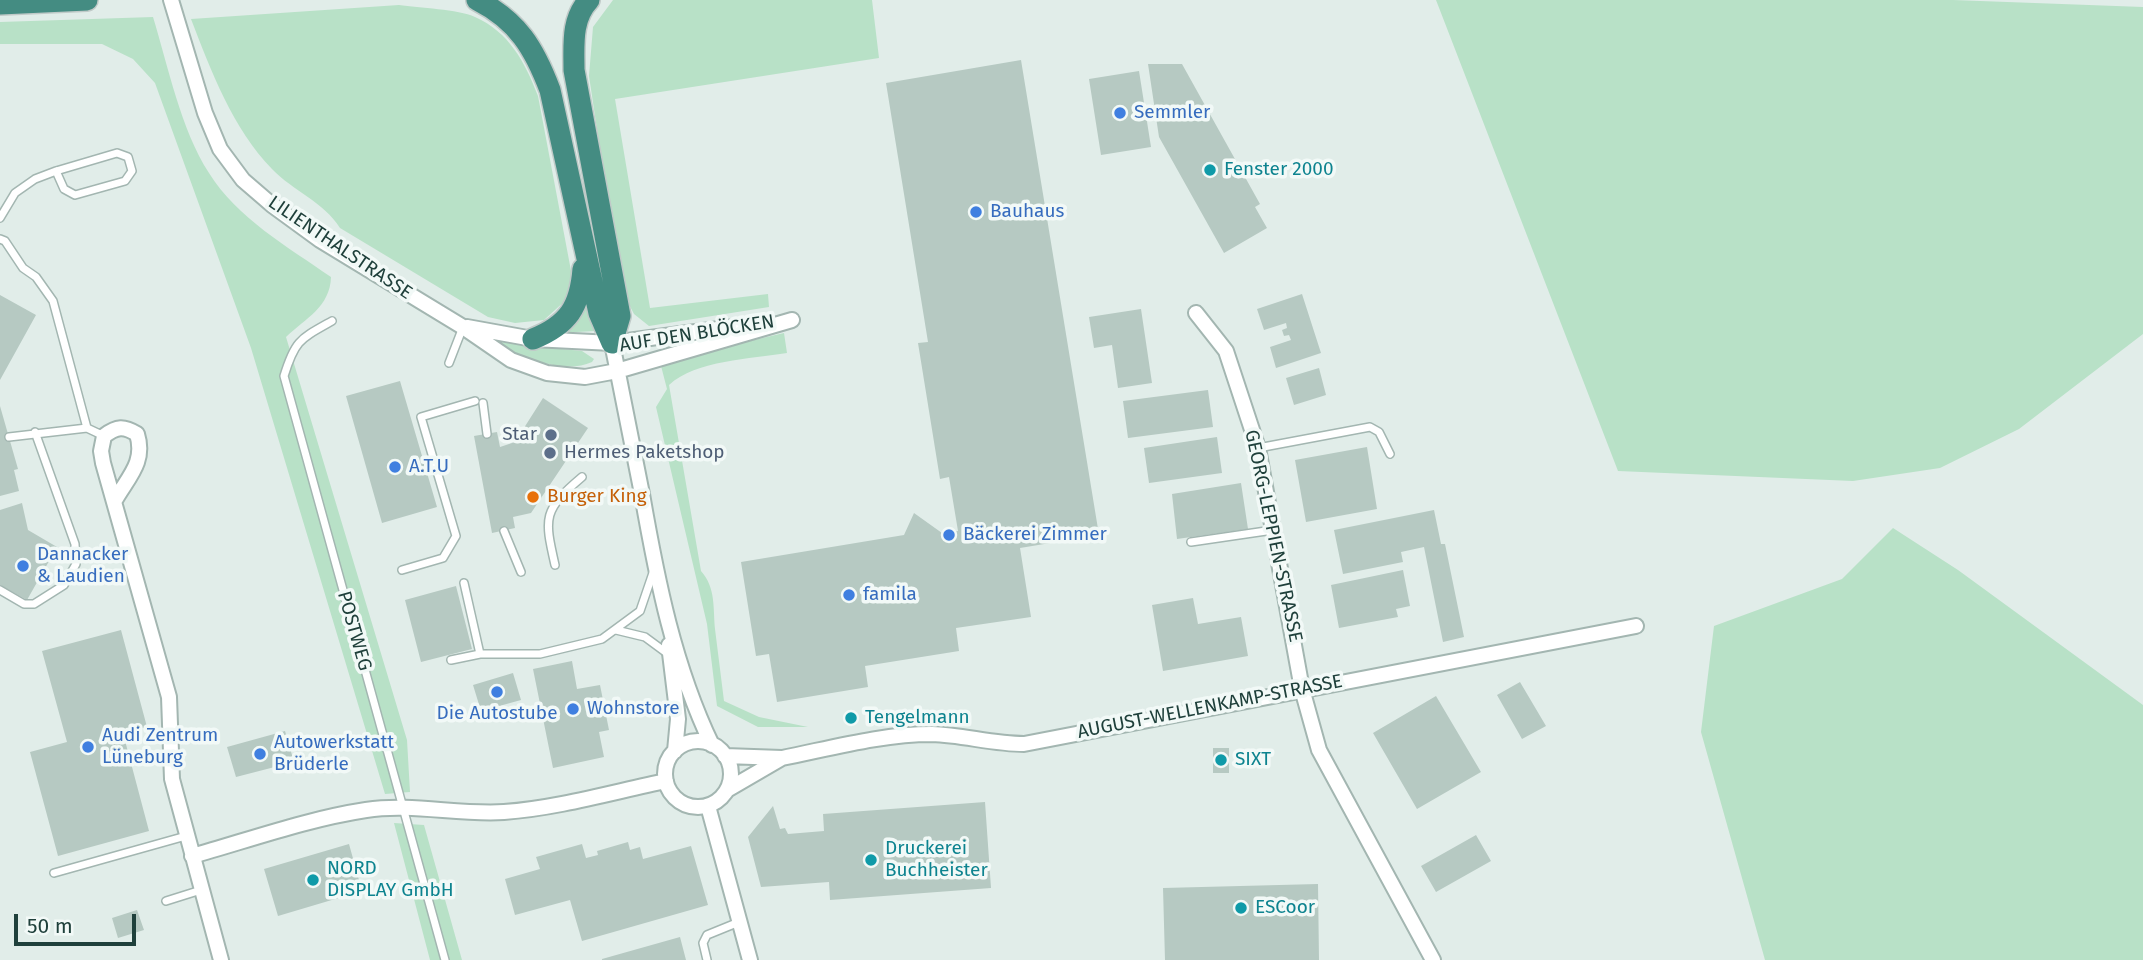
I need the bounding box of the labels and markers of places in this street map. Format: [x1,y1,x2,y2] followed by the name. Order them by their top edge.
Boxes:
[1134,102,1210,124] place label: Semmler
[1112,105,1128,121] marker: Semmler
[1224,159,1334,181] place label: Fenster 2000
[1202,162,1218,178] marker: Fenster 2000
[990,201,1064,223] place label: Bauhaus
[968,204,984,220] marker: Bauhaus
[502,424,537,446] place label: Star
[543,427,559,443] marker: Star
[564,442,725,464] place label: Hermes Paketshop
[542,445,558,461] marker: Hermes Paketshop
[409,456,449,478] place label: A.T.U
[387,459,403,475] marker: A.T.U
[547,486,647,508] place label: Burger King
[525,489,541,505] marker: Burger King
[963,524,1107,546] place label: Bäckerei Zimmer
[941,527,957,543] marker: Bäckerei Zimmer
[37,544,128,588] place label: Dannacker & Laudien
[15,558,31,574] marker: Dannacker & Laudien
[863,584,917,606] place label: famila
[841,587,857,603] marker: famila
[489,684,505,700] marker: Die Autostube
[587,698,680,720] place label: Wohnstore
[565,701,581,717] marker: Wohnstore
[436,703,558,725] place label: Die Autostube
[865,707,970,729] place label: Tengelmann
[843,710,859,726] marker: Tengelmann
[102,725,218,769] place label: Audi Zentrum Lüneburg
[274,732,394,776] place label: Autowerkstatt Brüderle
[80,739,96,755] marker: Audi Zentrum Lüneburg
[252,746,268,762] marker: Autowerkstatt Brüderle
[1235,749,1271,771] place label: SIXT
[1213,752,1229,768] marker: SIXT
[885,838,988,882] place label: Druckerei Buchheister
[863,852,879,868] marker: Druckerei Buchheister
[327,858,454,902] place label: NORD DISPLAY GmbH
[305,872,321,888] marker: NORD DISPLAY GmbH
[1255,897,1315,919] place label: ESCoor
[1233,900,1249,916] marker: ESCoor

